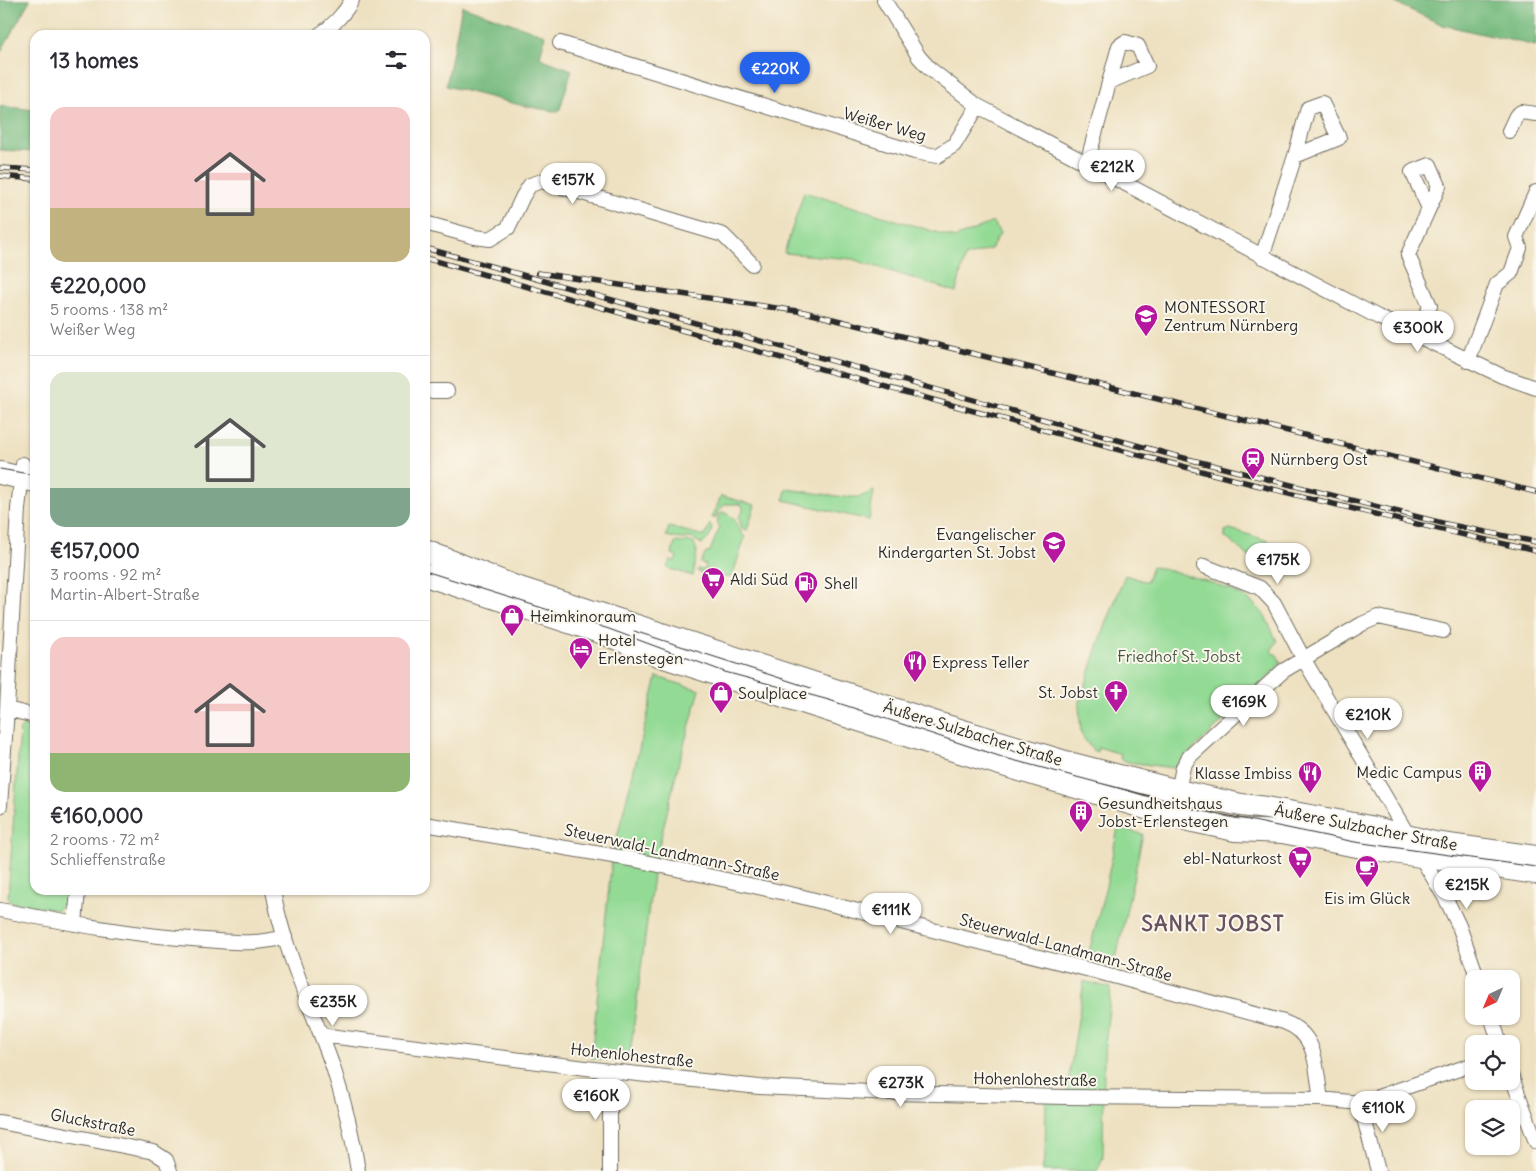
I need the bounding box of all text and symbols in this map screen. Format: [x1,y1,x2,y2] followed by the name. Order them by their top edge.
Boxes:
[382,46,410,74] icon: filters
[50,47,138,74] text: 13 homes
[740,52,810,94] pin: €220K
[751,58,799,78] text: €220K
[841,103,929,145] street label: Weißer Weg
[185,139,275,229] icon: home
[1077,150,1147,192] pin: €212K
[1090,156,1134,176] text: €212K
[538,162,608,205] pin: €157K
[551,169,595,189] text: €157K
[50,272,146,299] text: €220,000
[1164,297,1298,335] place label: MONTESSORI Zentrum Nürnberg
[50,299,168,319] text: 5 rooms · 138 m²
[1133,303,1159,337] school or university icon: MONTESSORI Zentrum Nürnberg
[1383,310,1453,353] pin: €300K
[1393,317,1443,337] text: €300K
[50,319,135,339] text: Weißer Weg
[185,405,275,495] icon: home
[1240,446,1266,480] station icon: Nürnberg Ost
[1270,449,1368,469] place label: Nürnberg Ost
[878,524,1037,562] place label: Evangelischer Kindergarten St. Jobst
[1041,530,1067,564] school or university icon: Evangelischer Kindergarten St. Jobst
[50,537,140,564] text: €157,000
[1243,542,1313,585] pin: €175K
[1256,549,1300,569] text: €175K
[50,564,162,584] text: 3 rooms · 92 m²
[700,566,726,600] supermarket icon: Aldi Süd
[730,569,788,589] place label: Aldi Süd
[793,570,819,604] fuel station icon: Shell
[824,573,858,593] place label: Shell
[50,584,200,604] text: Martin-Albert-Straße
[499,603,525,637] shop icon: Heimkinoraum
[530,606,636,626] place label: Heimkinoraum
[598,630,683,668] place label: Hotel Erlenstegen
[568,636,594,670] hotel icon: Hotel Erlenstegen
[1117,646,1241,666] park label: Friedhof St. Jobst
[902,649,928,683] restaurant icon: Express Teller
[932,652,1030,672] place label: Express Teller
[185,670,275,760] icon: home
[1103,679,1129,713] church icon: St. Jobst
[708,680,734,714] shop icon: Soulplace
[1038,682,1099,702] place label: St. Jobst
[738,683,807,703] place label: Soulplace
[1209,684,1279,727] pin: €169K
[1222,691,1266,711] text: €169K
[881,696,1065,770] street label: Äußere Sulzbacher Straße
[1333,698,1403,740] pin: €210K
[1345,704,1391,724] text: €210K
[1467,759,1493,793] building icon: Medic Campus
[1297,760,1323,794] restaurant icon: Klasse Imbiss
[1356,762,1462,782] place label: Medic Campus
[1195,763,1292,783] place label: Klasse Imbiss
[1098,793,1228,831] place label: Gesundheitshaus Jobst-Erlenstegen
[1068,799,1094,833] building icon: Gesundheitshaus Jobst-Erlenstegen
[1273,799,1459,855] street label: Äußere Sulzbacher Straße
[50,802,143,829] text: €160,000
[563,819,781,885] street label: Steuerwald-Landmann-Straße
[50,829,160,849] text: 2 rooms · 72 m²
[1287,845,1313,879] supermarket icon: ebl-Naturkost
[1183,848,1283,868] place label: ebl-Naturkost
[50,849,166,869] text: Schlieffenstraße
[1354,854,1380,888] cafe icon: Eis im Glück
[1432,868,1502,910] pin: €215K
[1445,874,1489,894] text: €215K
[1324,888,1410,908] place label: Eis im Glück
[856,892,926,935] pin: €111K
[871,899,911,919] text: €111K
[957,909,1175,985] street label: Steuerwald-Landmann-Straße
[1141,910,1285,937] district label: SANKT JOBST
[1465,970,1520,1025] north arrow
[1465,970,1520,1155] map controls
[298,984,368,1027] pin: €235K
[309,991,357,1011] text: €235K
[1465,1035,1520,1090] button: locate
[570,1039,694,1071] street label: Hohenlohestraße
[866,1066,936,1108] pin: €273K
[973,1068,1097,1090] street label: Hohenlohestraße
[878,1072,924,1092] text: €273K
[561,1078,631,1121] pin: €160K
[573,1085,619,1105] text: €160K
[1348,1090,1418,1133] pin: €110K
[1361,1097,1405,1117] text: €110K
[1465,1100,1520,1155] button: layers
[49,1104,137,1140] street label: Gluckstraße

